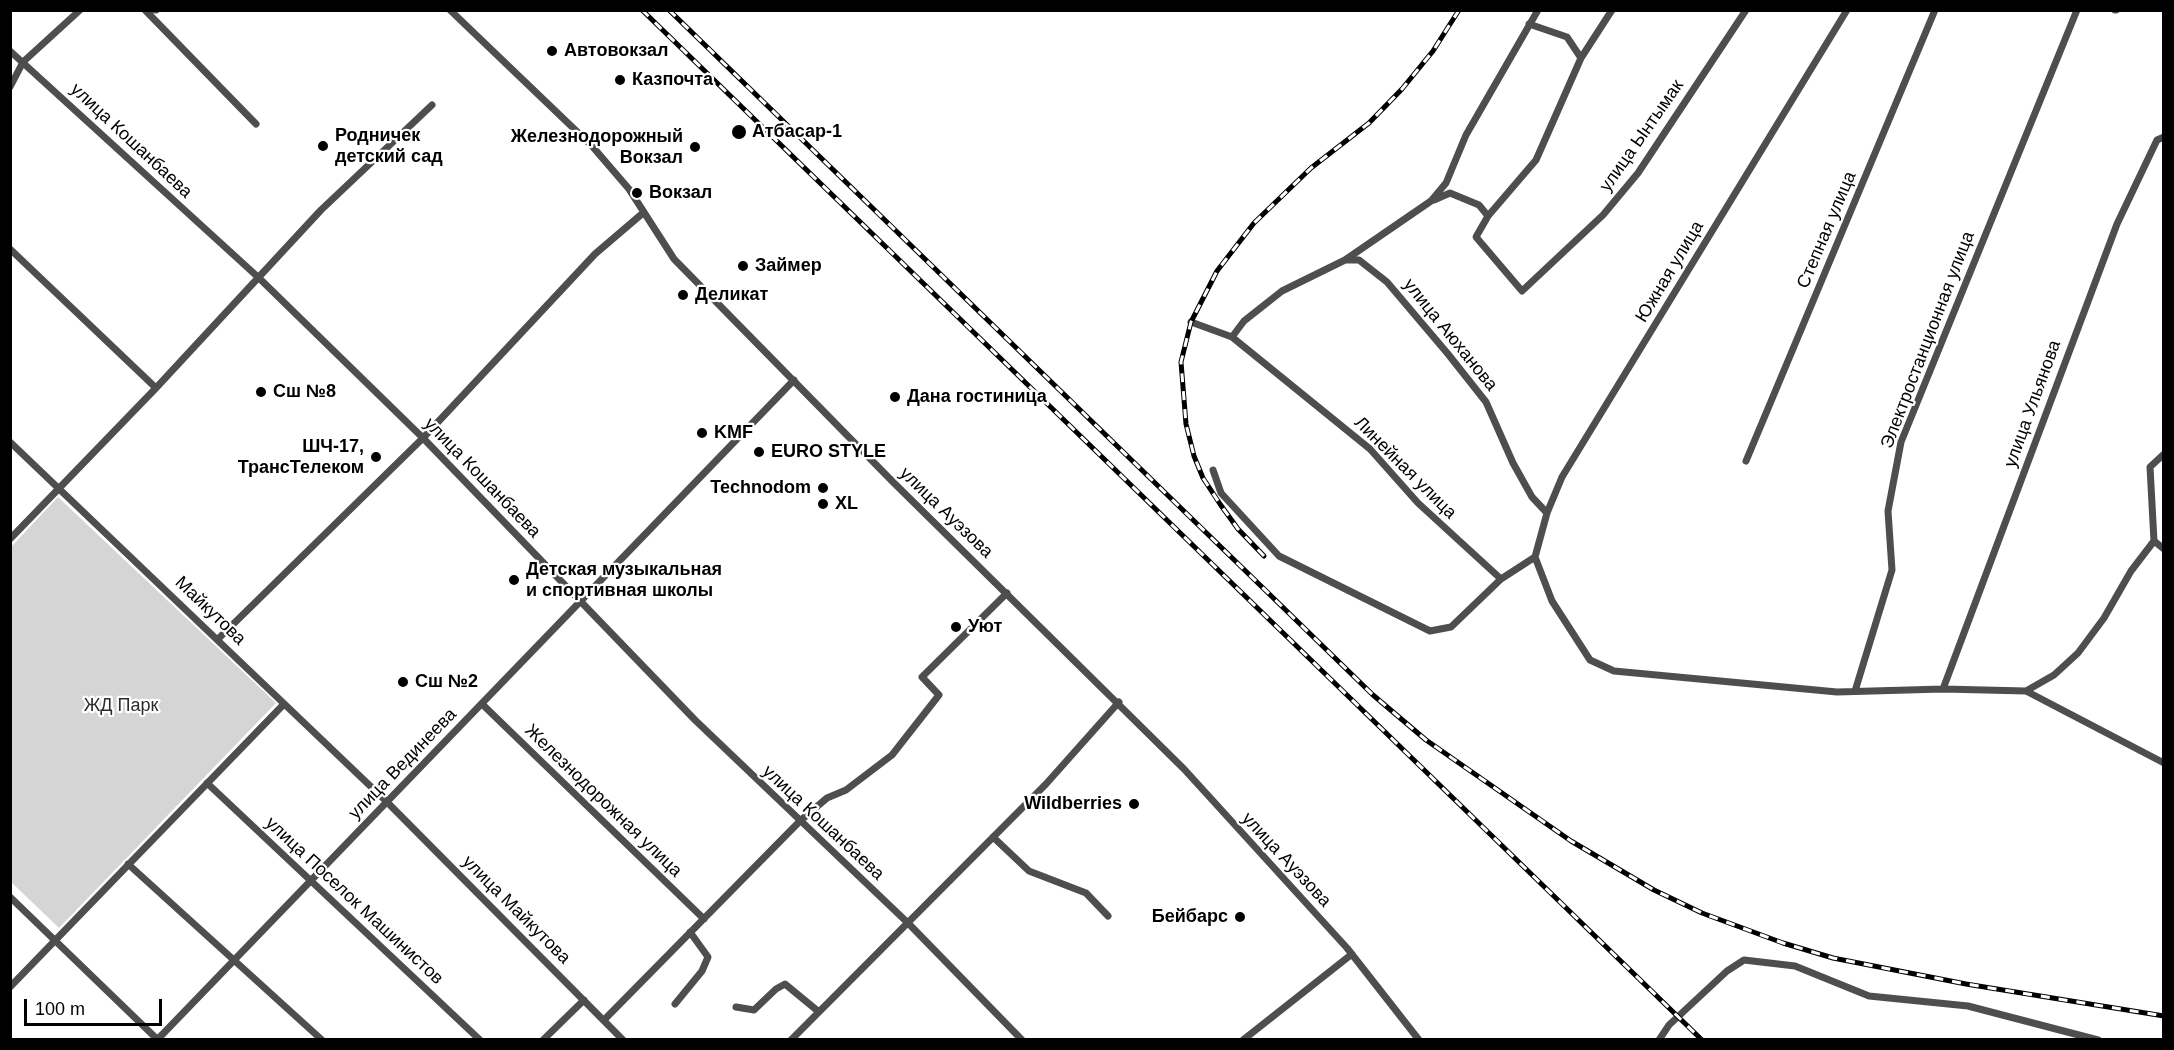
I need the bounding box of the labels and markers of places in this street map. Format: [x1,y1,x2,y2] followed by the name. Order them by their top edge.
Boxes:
[564,40,668,62] place label: Автовокзал
[545,44,559,58] marker: Автовокзал
[632,69,713,91] place label: Казпочта
[613,73,627,87] marker: Казпочта
[752,121,842,143] place label: Атбасар-1
[730,123,748,141] marker: Атбасар-1
[335,125,443,168] place label: Родничек детский сад
[511,126,683,168] place label: Железнодорожный Вокзал
[316,139,330,153] marker: Родничек детский сад
[688,140,702,154] marker: Железнодорожный Вокзал
[649,182,712,204] place label: Вокзал
[630,186,644,200] marker: Вокзал
[755,255,822,277] place label: Займер
[736,259,750,273] marker: Займер
[695,284,768,306] place label: Деликат
[676,288,690,302] marker: Деликат
[273,381,336,403] place label: Сш №8
[254,385,268,399] marker: Сш №8
[907,386,1047,408] place label: Дана гостиница
[888,390,902,404] marker: Дана гостиница
[714,422,753,444] place label: KMF
[695,426,709,440] marker: KMF
[238,436,364,478] place label: ШЧ-17, ТрансТелеком
[771,441,886,463] place label: EURO STYLE
[752,445,766,459] marker: EURO STYLE
[369,450,383,464] marker: ШЧ-17, ТрансТелеком
[710,477,811,499] place label: Technodom
[816,481,830,495] marker: Technodom
[835,493,858,515] place label: XL
[816,497,830,511] marker: XL
[526,559,722,602] place label: Детская музыкальная и спортивная школы
[507,573,521,587] marker: Детская музыкальная и спортивная школы
[968,616,1002,638] place label: Уют
[949,620,963,634] marker: Уют
[415,671,478,693] place label: Сш №2
[396,675,410,689] marker: Сш №2
[1024,793,1122,815] place label: Wildberries
[1127,797,1141,811] marker: Wildberries
[1152,906,1228,928] place label: Бейбарс
[1233,910,1247,924] marker: Бейбарс

